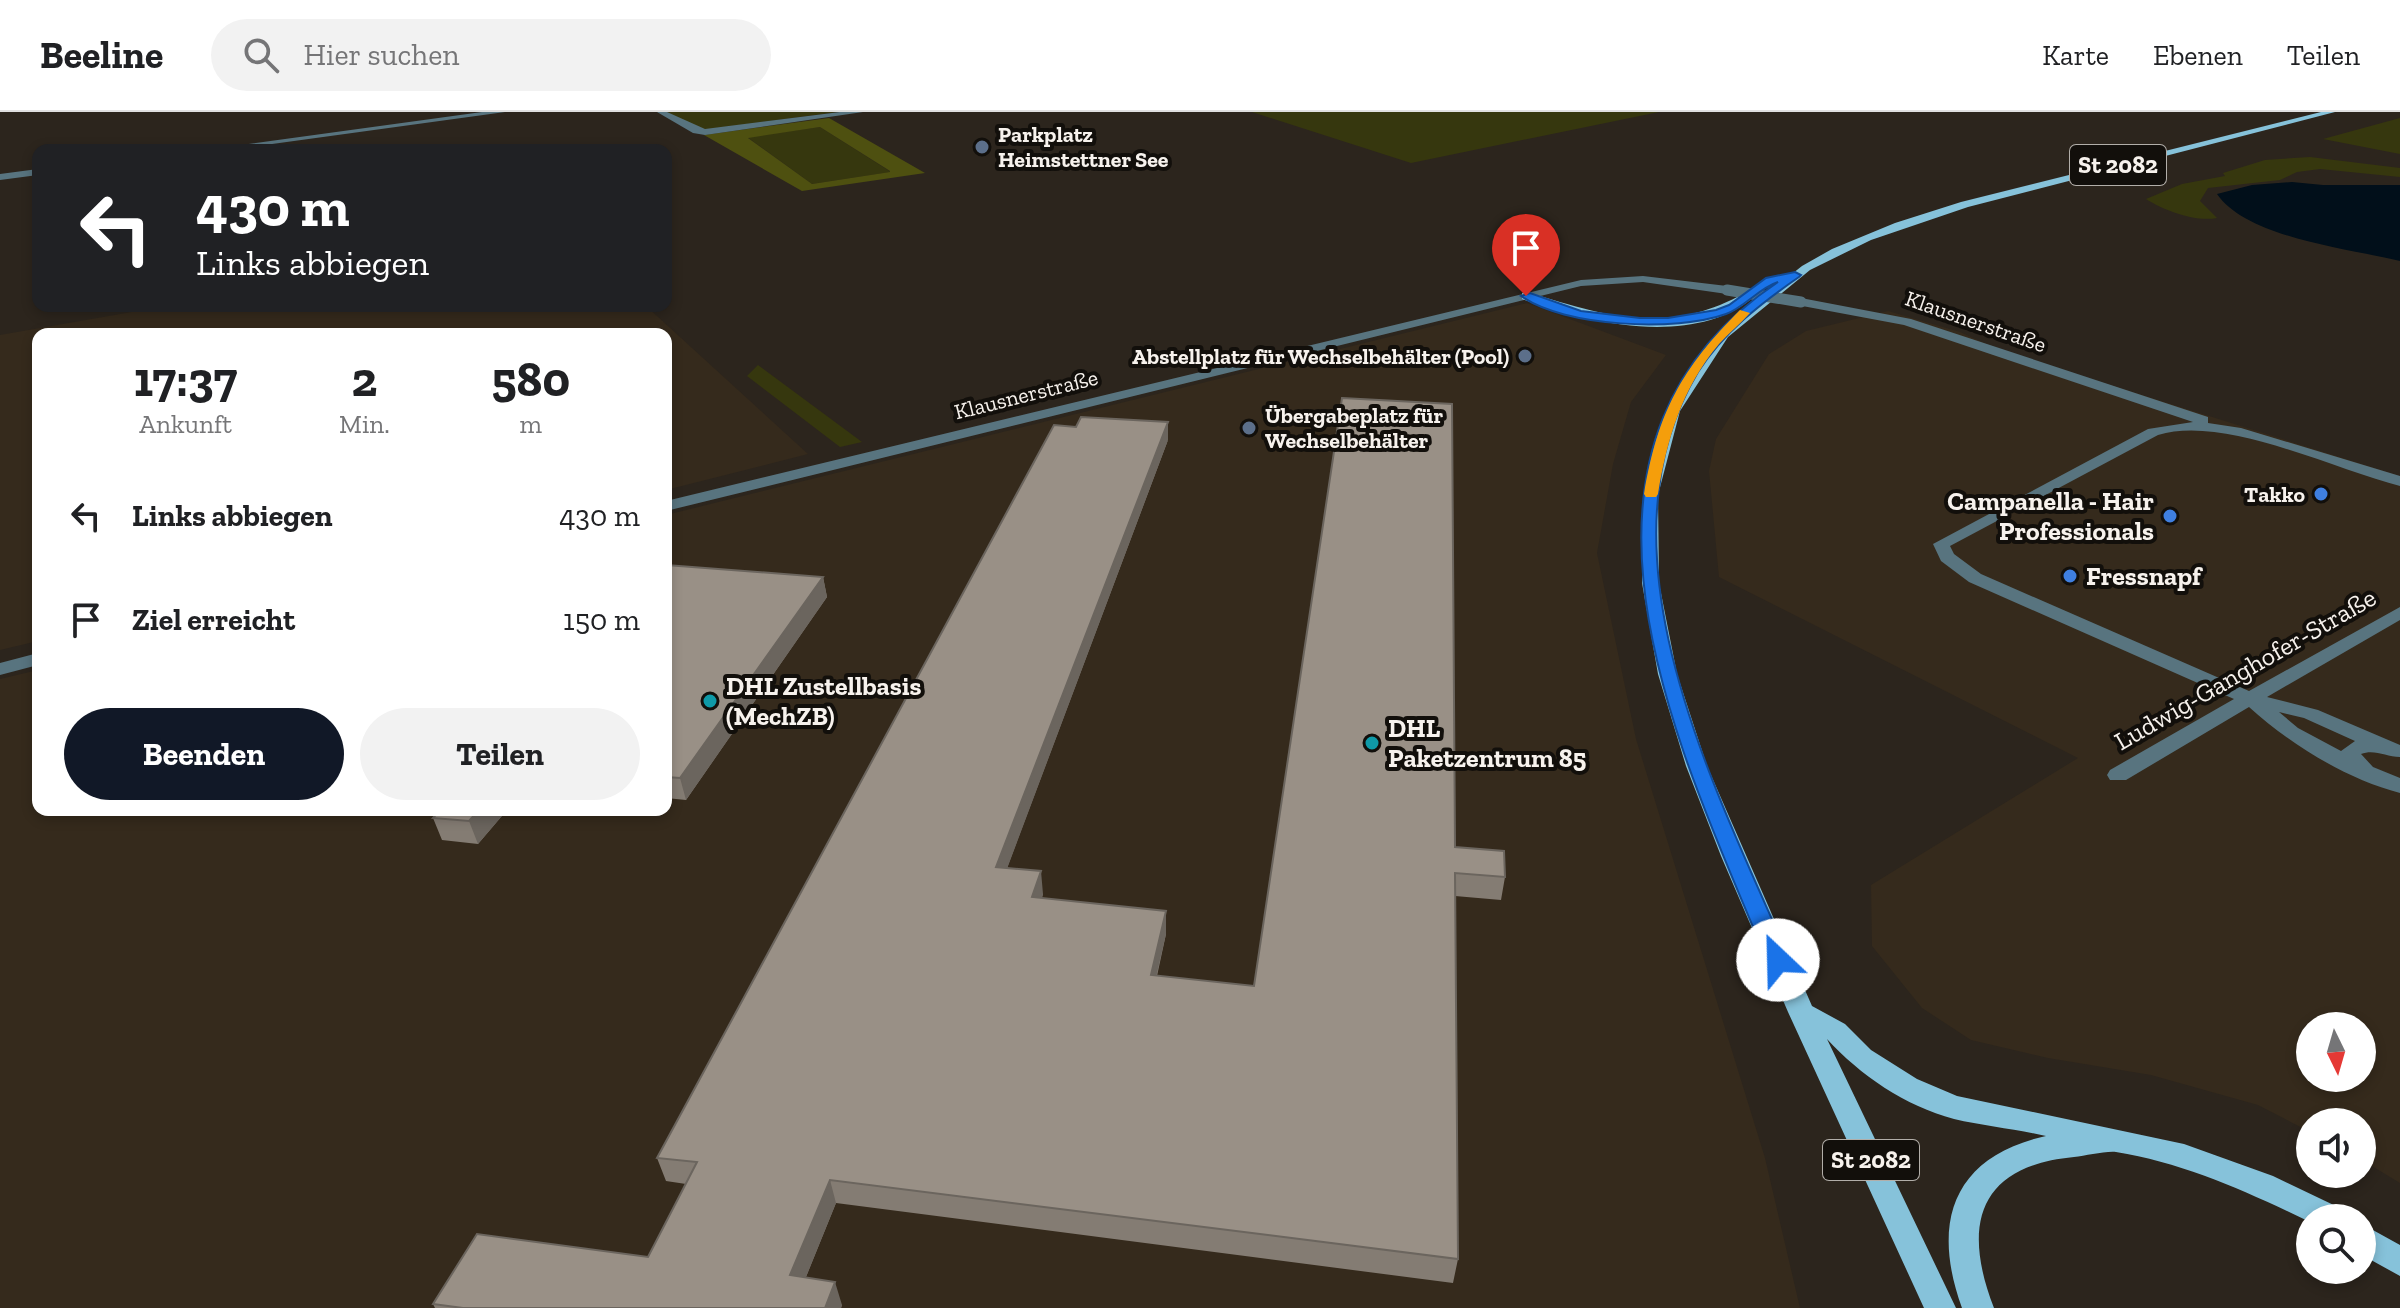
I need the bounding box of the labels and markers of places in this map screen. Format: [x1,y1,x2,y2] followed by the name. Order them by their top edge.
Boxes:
[998,121,1169,173] place label: Parkplatz Heimstettner See
[973,138,991,156] marker: Parkplatz Heimstettner See
[1492,214,1560,296] pin
[1132,343,1509,370] place label: Abstellplatz für Wechselbehälter (Pool)
[1516,347,1534,365] marker: Abstellplatz für Wechselbehälter (Pool)
[1265,402,1443,454] place label: Übergabeplatz für Wechselbehälter
[1240,419,1258,437] marker: Übergabeplatz für Wechselbehälter
[2244,481,2305,508] place label: Takko
[1947,485,2154,547] place label: Campanella - Hair Professionals
[2312,485,2330,503] marker: Takko
[2161,507,2179,525] marker: Campanella - Hair Professionals
[2086,560,2204,592] place label: Fressnapf
[2061,567,2079,585] marker: Fressnapf
[726,670,921,732] place label: DHL Zustellbasis (MechZB)
[701,692,719,710] marker: DHL Zustellbasis (MechZB)
[1388,712,1586,774] place label: DHL Paketzentrum 85
[1363,734,1381,752] marker: DHL Paketzentrum 85

